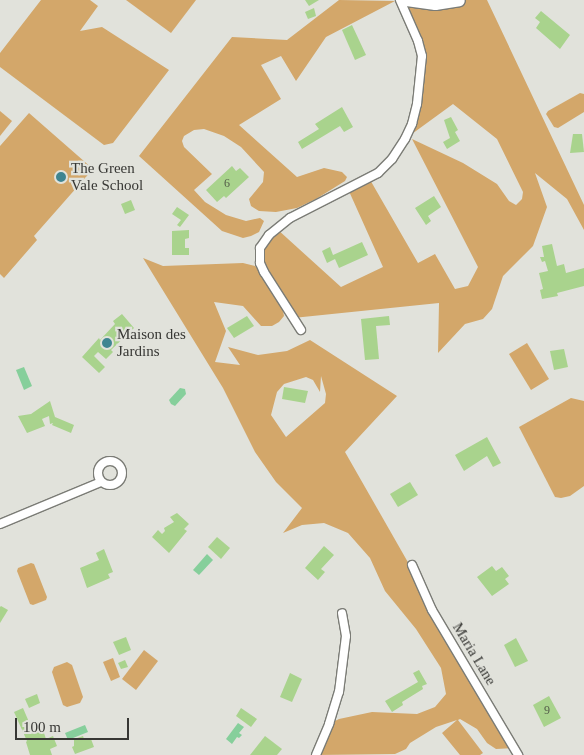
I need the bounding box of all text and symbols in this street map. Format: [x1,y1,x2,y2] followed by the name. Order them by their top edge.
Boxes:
[71,159,143,194] place label: The Green Vale School
[55,171,67,183] marker: The Green Vale School
[224,177,230,191] house number: 6
[117,325,186,360] place label: Maison des Jardins
[101,337,113,349] marker: Maison des Jardins
[448,620,500,688] street label: Maria Lane
[544,704,550,718] house number: 9
[18,708,131,740] scale bar
[23,719,61,735] text: 100 m

